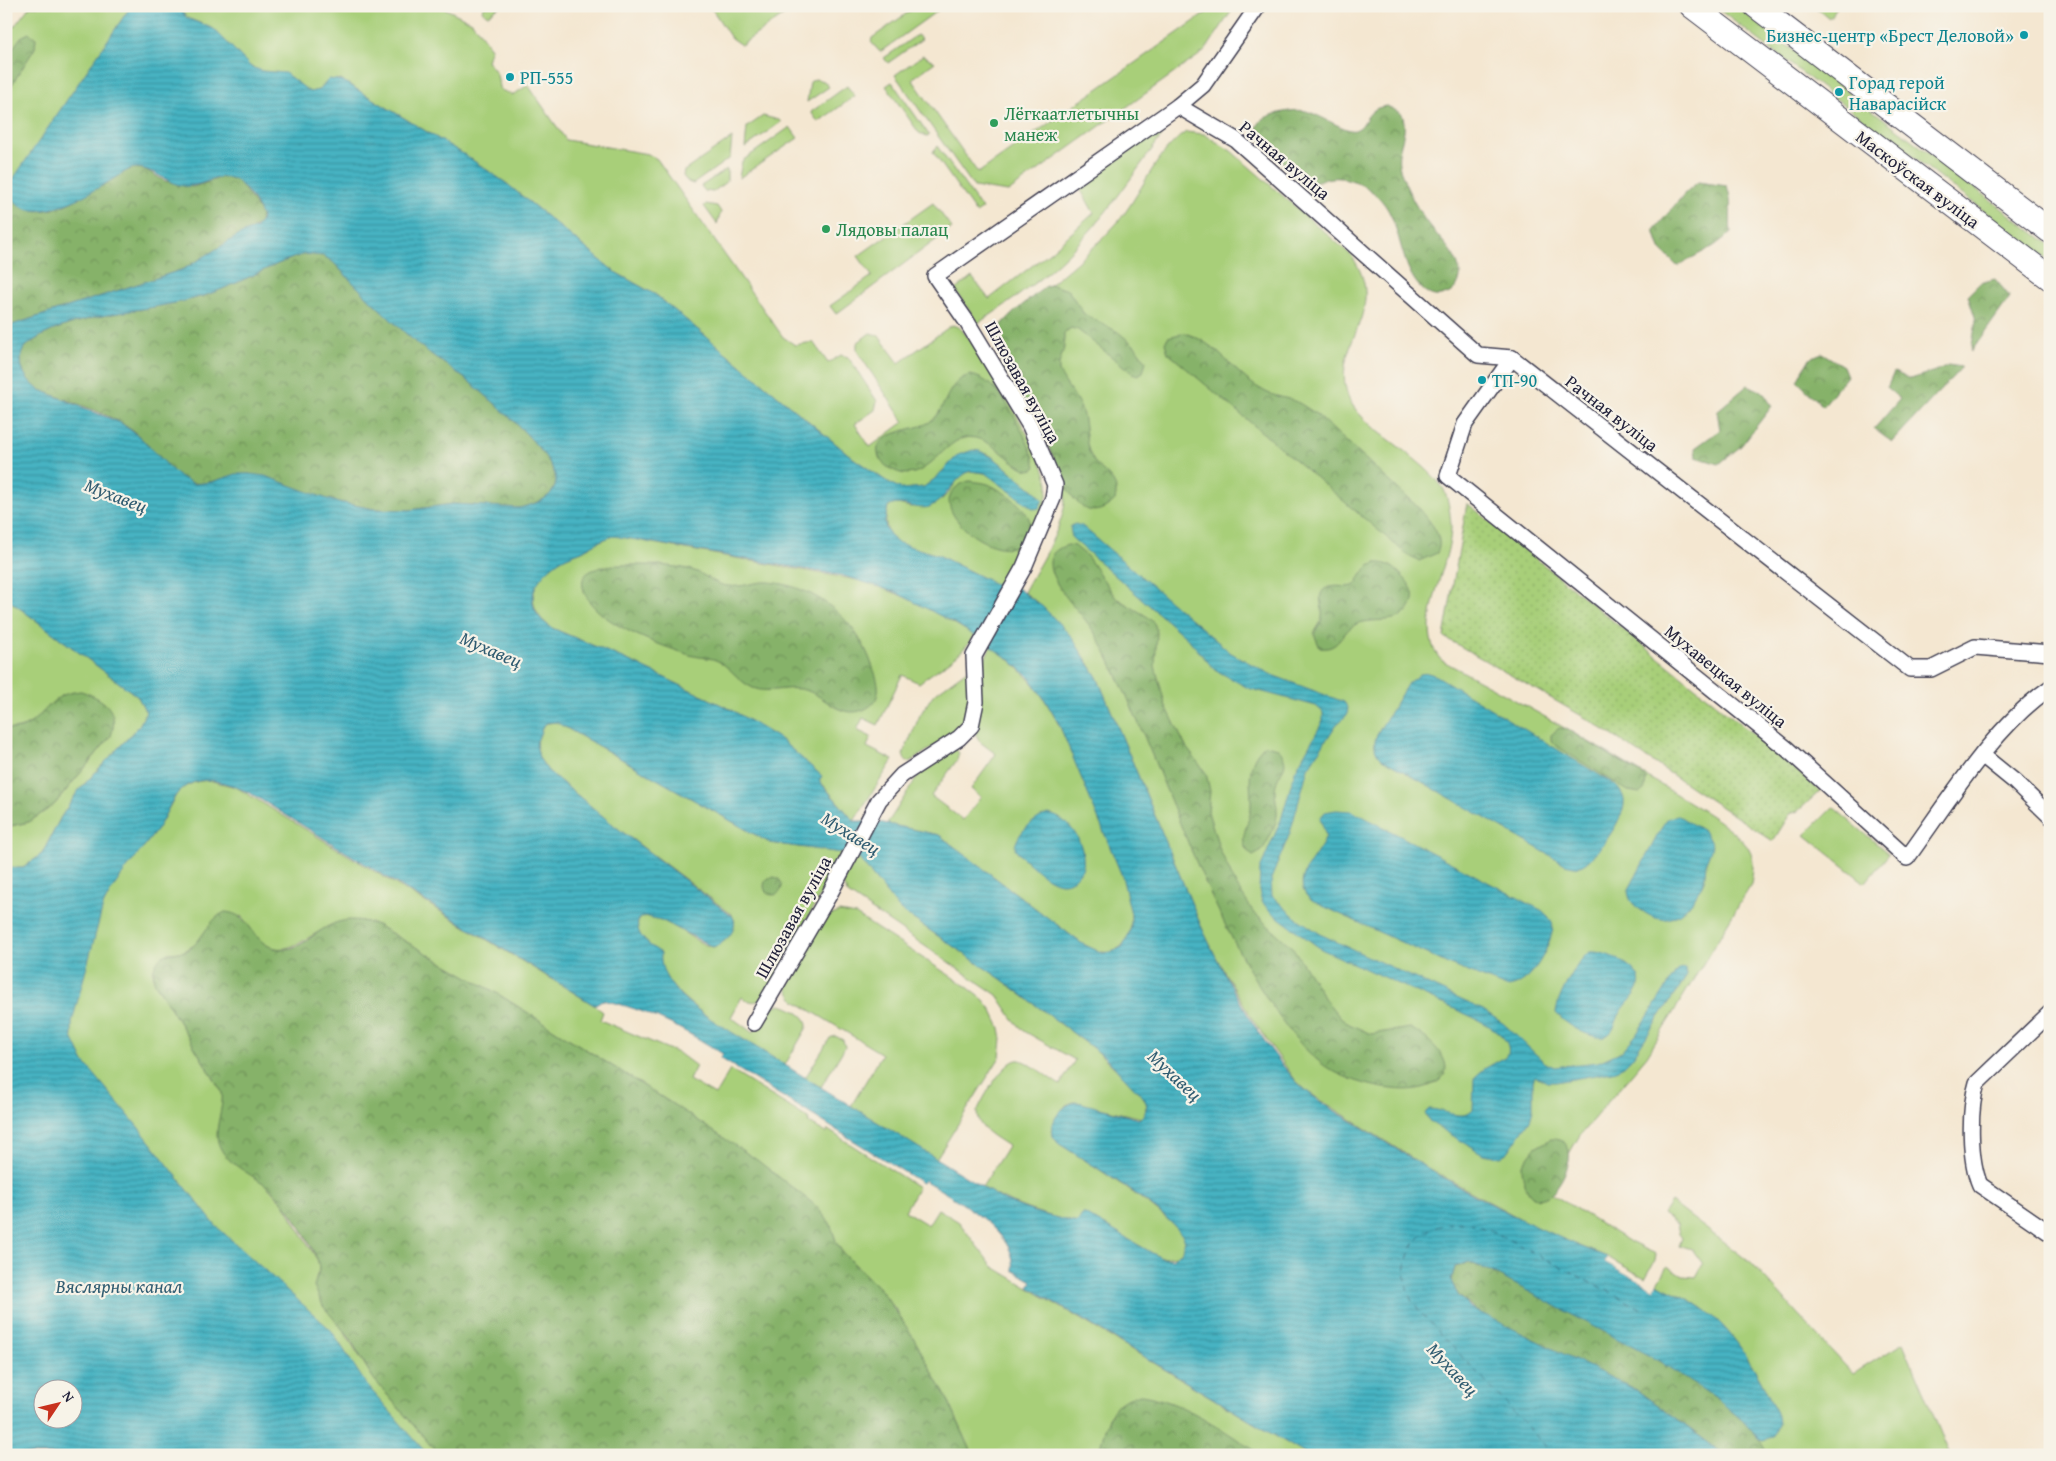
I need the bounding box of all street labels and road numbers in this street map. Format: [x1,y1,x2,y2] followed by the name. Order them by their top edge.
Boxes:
[1234,114,1337,207] street label: Рачная вуліца
[1850,123,1986,235] street label: Маскоўская вуліца
[978,316,1068,449] street label: Шлюзавая вуліца
[1560,368,1665,458] street label: Рачная вуліца
[1659,618,1794,734] street label: Мухавецкая вуліца
[748,850,838,983] street label: Шлюзавая вуліца

